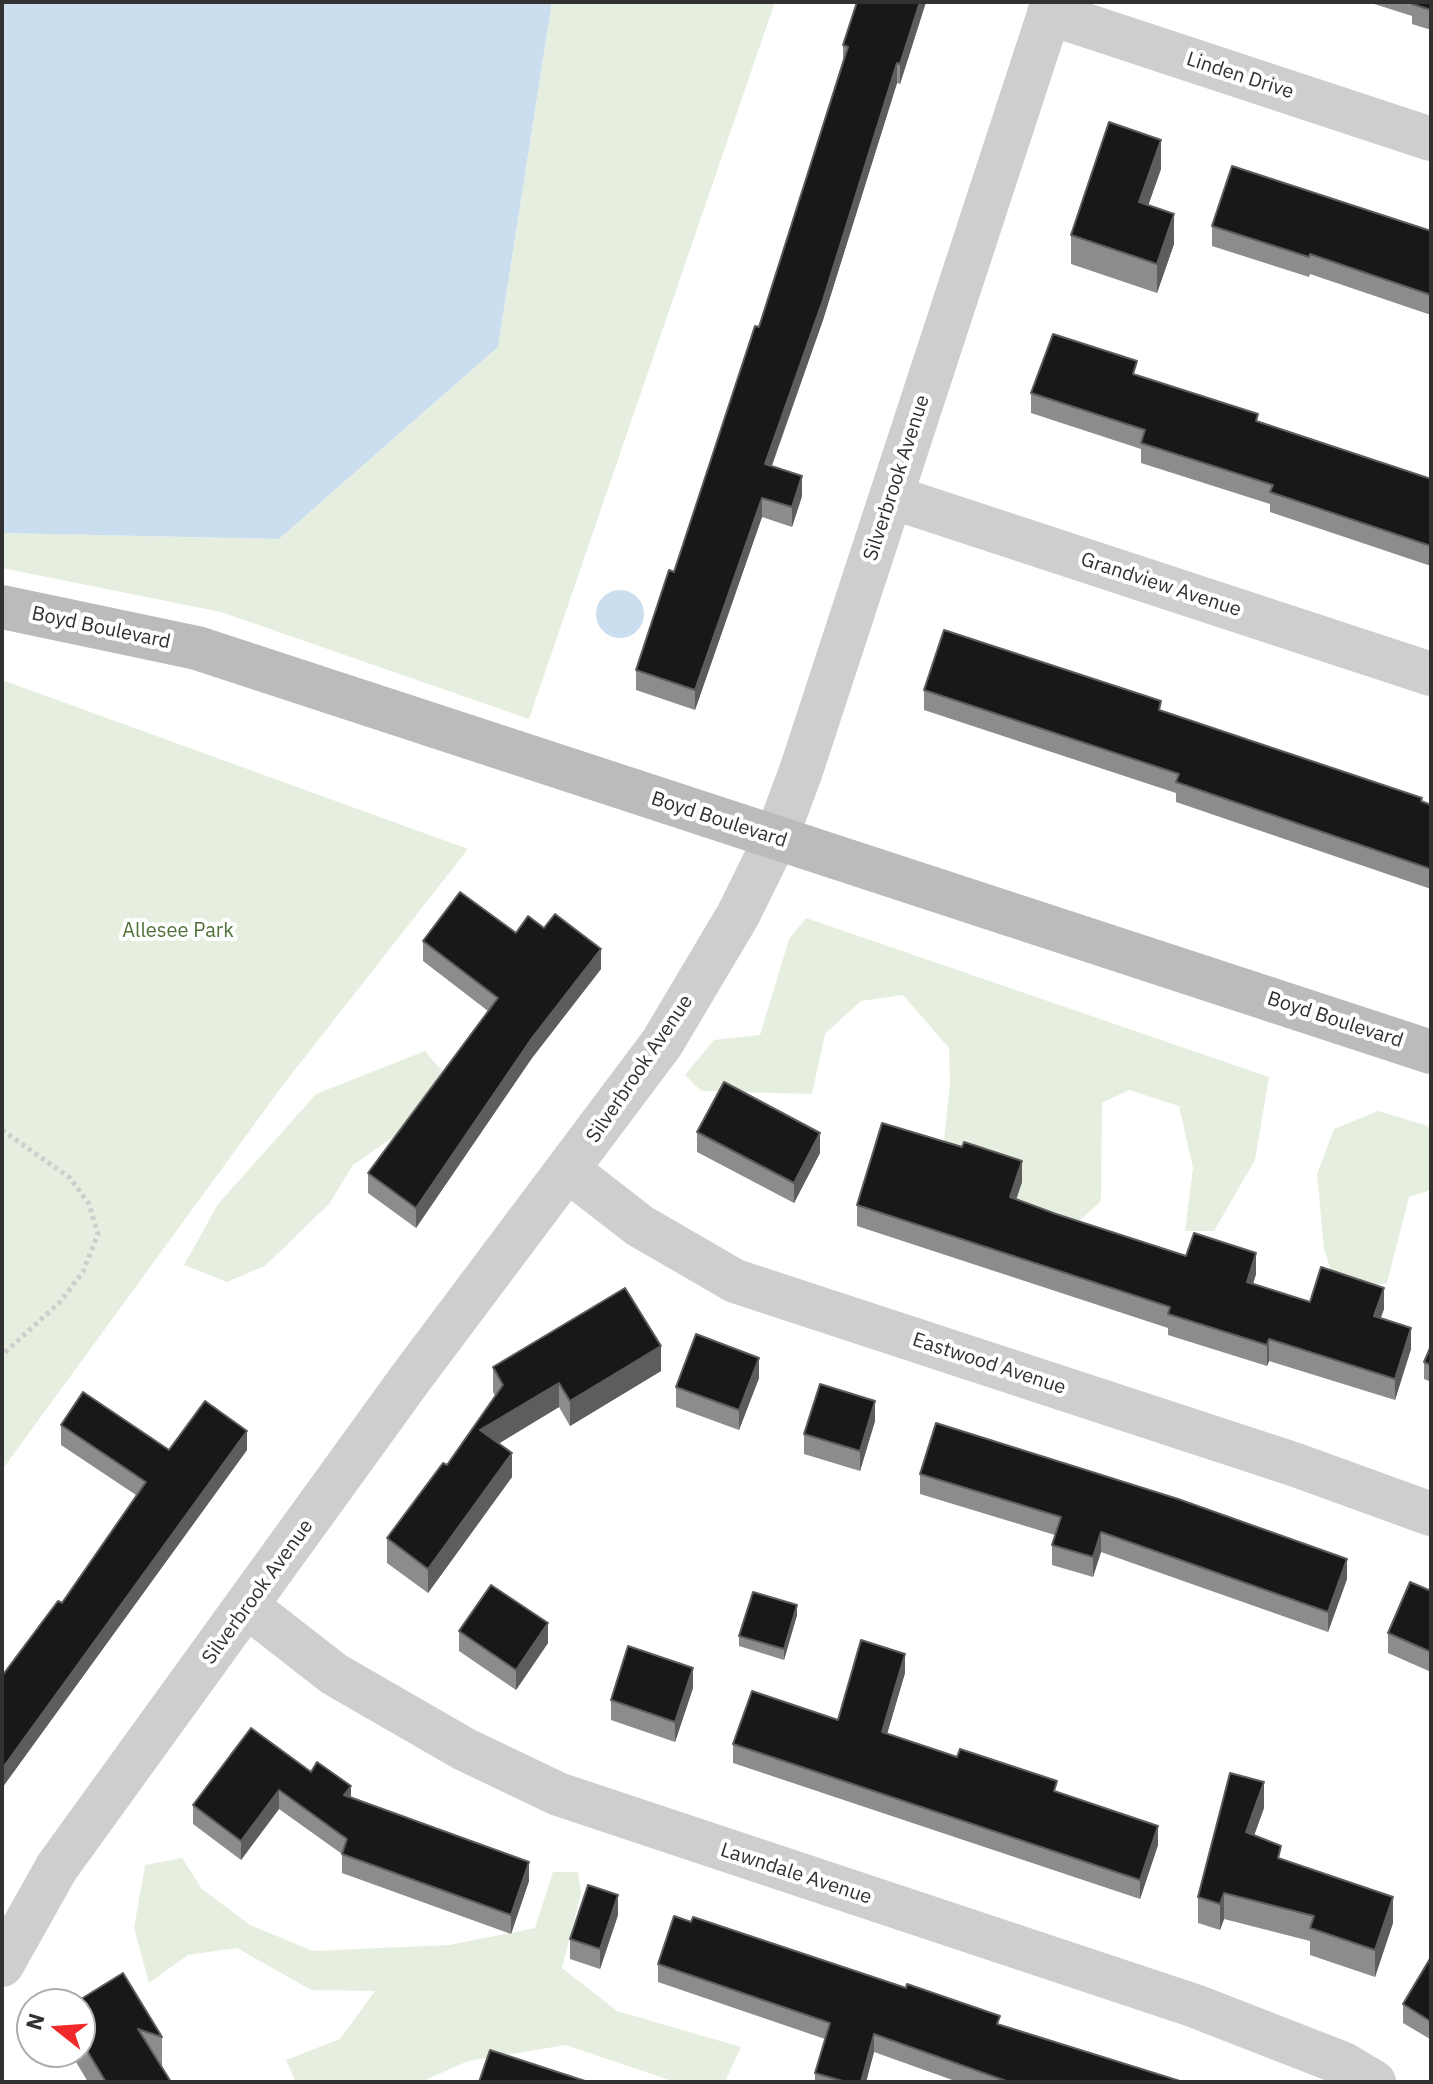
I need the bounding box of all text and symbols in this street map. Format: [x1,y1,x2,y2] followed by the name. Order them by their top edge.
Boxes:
[1183,47,1297,105] street label: Linden Drive
[859,392,935,564] street label: Silverbrook Avenue
[1078,548,1244,622] street label: Grandview Avenue
[29,602,173,654] street label: Boyd Boulevard
[648,787,790,853] street label: Boyd Boulevard
[122,919,234,943] park label: Allesee Park
[1264,987,1406,1053] street label: Boyd Boulevard
[582,991,698,1147] street label: Silverbrook Avenue
[909,1328,1069,1400] street label: Eastwood Avenue
[197,1515,319,1669] street label: Silverbrook Avenue
[717,1838,875,1910] street label: Lawndale Avenue
[16,1988,96,2068] north arrow
[18,2010,51,2033] text: N

